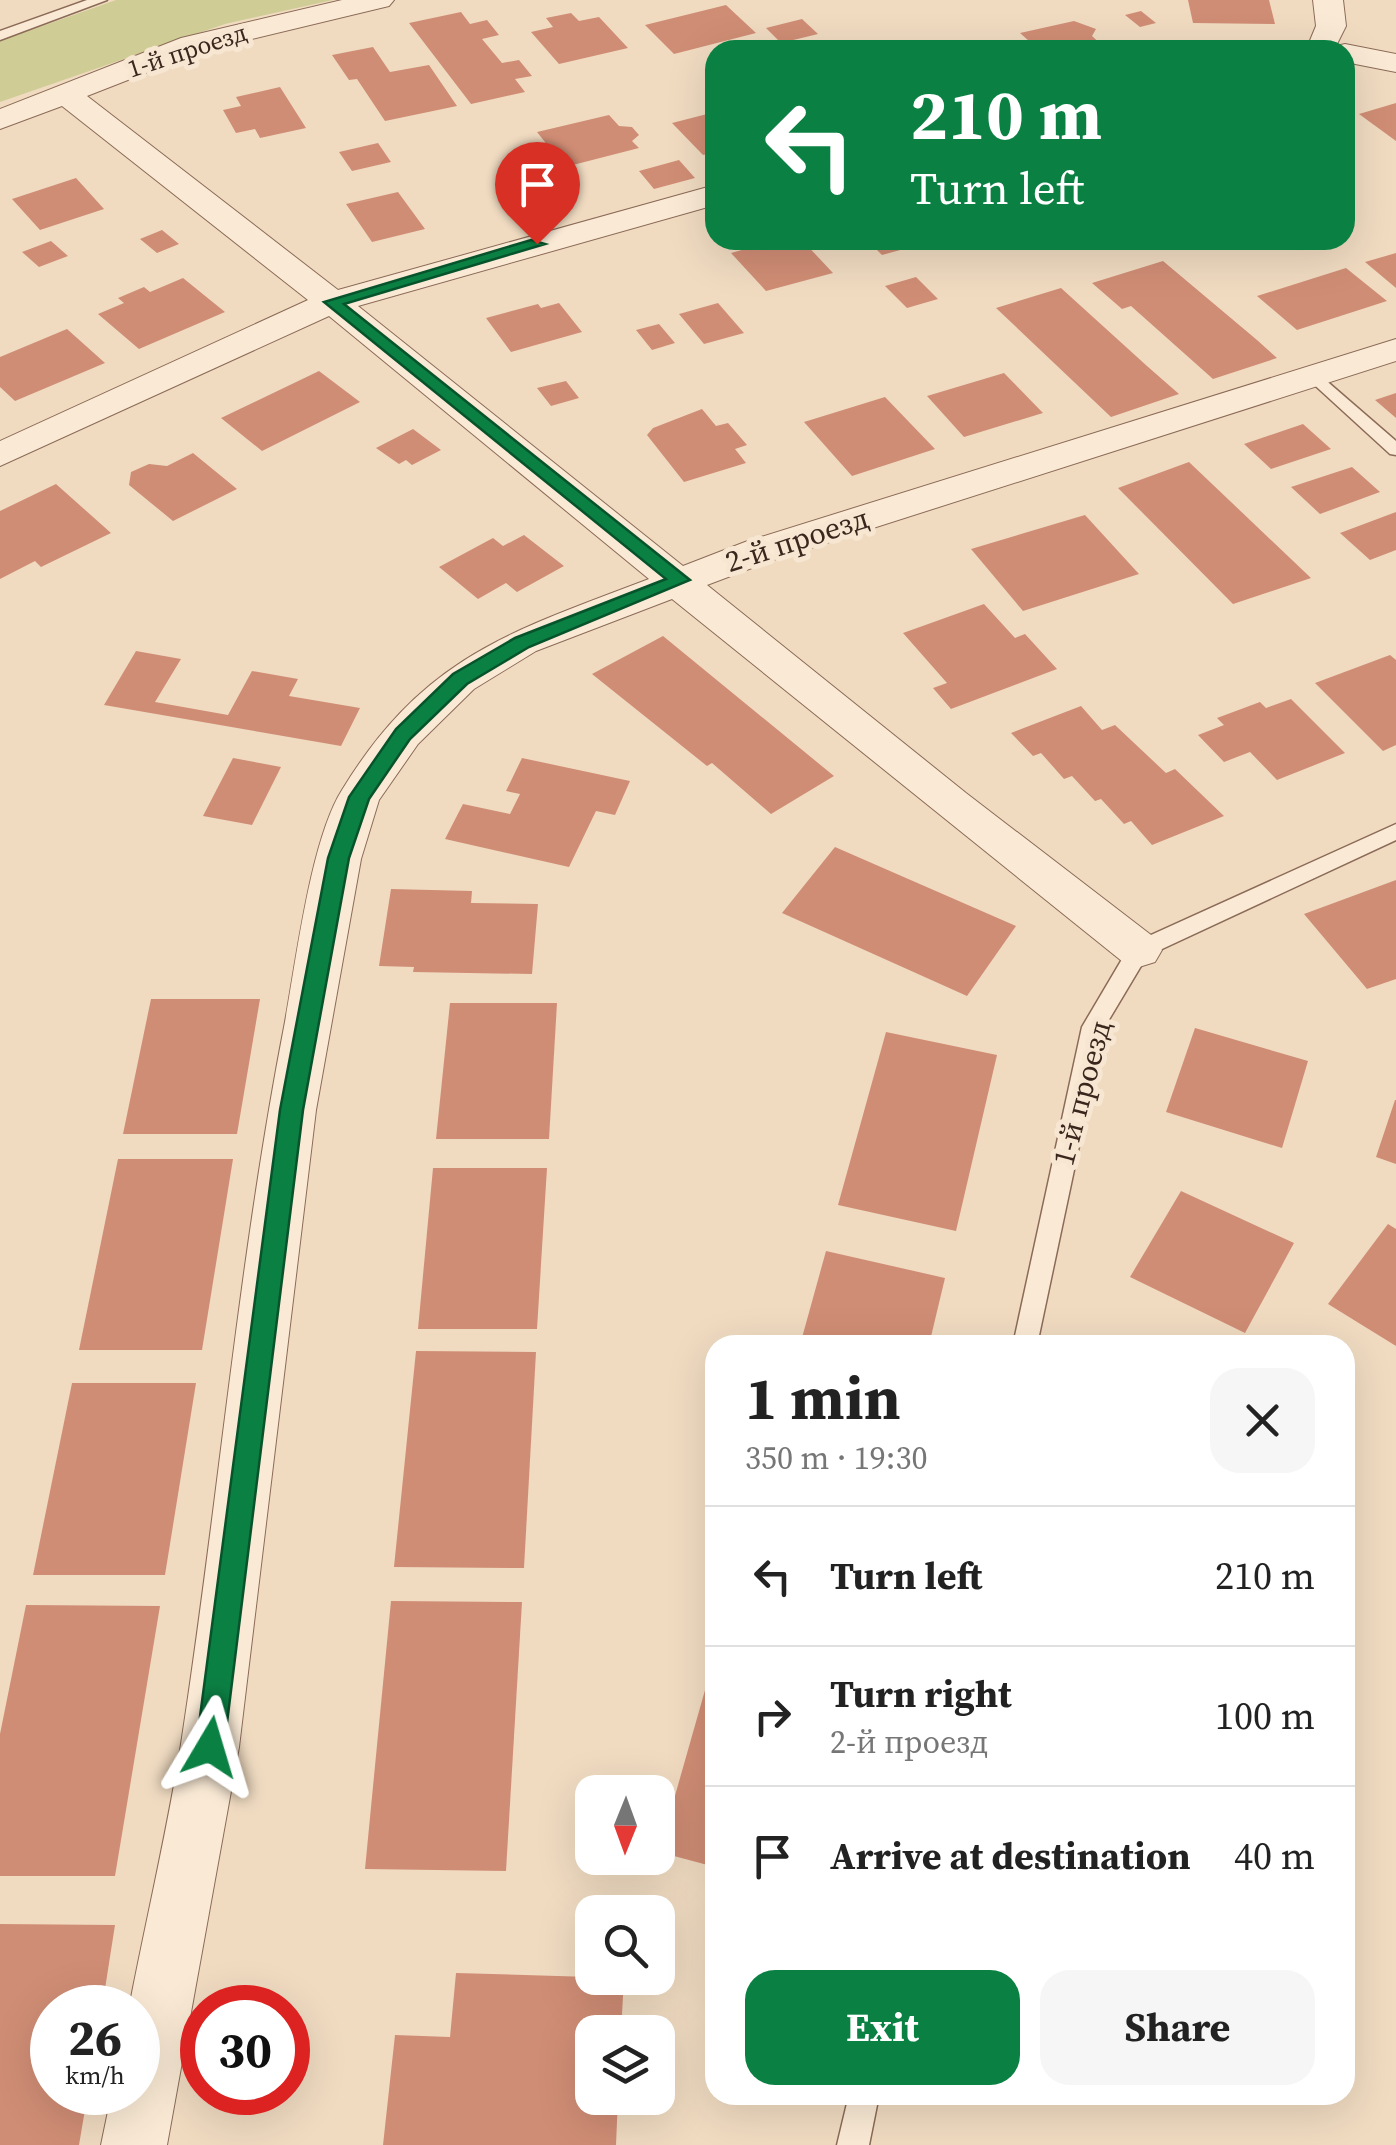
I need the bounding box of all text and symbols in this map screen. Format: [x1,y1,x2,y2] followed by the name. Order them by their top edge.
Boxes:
[123,15,251,85] street label: 1-й проезд
[910,66,1102,162] text: 210 m
[745,80,875,210] icon: left
[495,142,580,245] pin
[510,157,565,212] icon: arrive
[910,157,1084,219] text: Turn left
[720,497,874,582] street label: 2-й проезд
[1043,1016,1121,1170] street label: 1-й проезд
[745,1357,901,1439] text: 1 min
[1210,1368,1315,1473] button: close
[745,1436,927,1480] text: 350 m · 19:30
[745,1549,800,1604] icon: left
[830,1550,982,1602] text: Turn left
[1215,1550,1315,1602] text: 210 m
[830,1668,1012,1720] text: Turn right
[745,1689,800,1744] icon: right
[1215,1690,1315,1742] text: 100 m
[158,1695,262,1799] position arrow
[830,1720,988,1764] text: 2-й проезд
[575,1775,675,1875] north arrow
[575,1775,675,2115] map controls
[745,1829,800,1884] icon: arrive
[830,1830,1191,1882] text: Arrive at destination
[1234,1830,1315,1882] text: 40 m
[575,1895,675,1995] button: search
[745,1970,1020,2085] button: Exit
[1040,1970,1315,2085] button: Share
[180,1985,310,2115] speed limit sign: 30
[68,2003,122,2072] text: 26
[575,2015,675,2115] button: layers
[65,2058,125,2092] text: km/h

